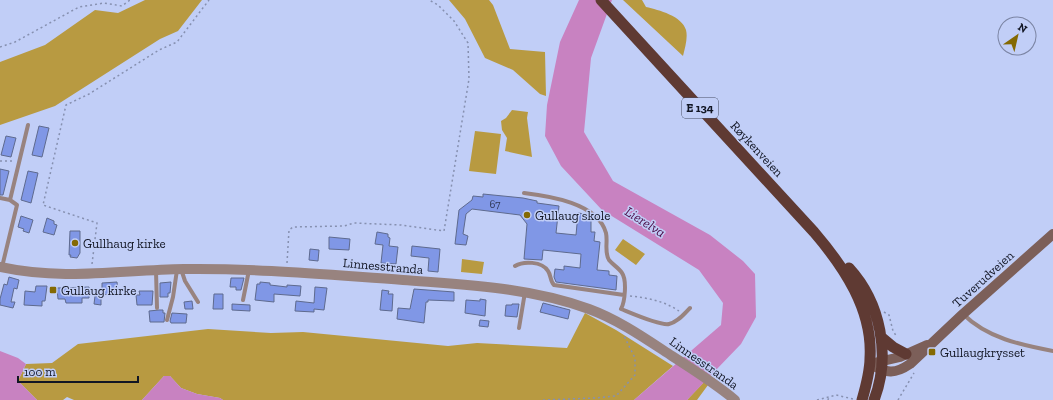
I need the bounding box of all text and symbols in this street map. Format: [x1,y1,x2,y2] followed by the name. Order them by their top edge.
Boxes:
[997,16,1037,56] north arrow
[1015,20,1030,36] text: N
[682,98,718,118] road number: E 134
[728,118,787,180] street label: Røykenveien
[489,198,501,211] house number: 67
[622,203,668,241] water label: Lierelva
[535,208,610,223] place label: Gullaug skole
[522,210,532,220] marker: Gullaug skole
[83,236,166,251] place label: Gullhaug kirke
[70,238,80,248] marker: Gullhaug kirke
[949,247,1017,310] street label: Tuverudveien
[342,255,424,277] street label: Linnesstranda
[61,283,136,298] place label: Gullaug kirke
[48,285,58,295] marker: Gullaug kirke
[667,334,742,393] street label: Linnesstranda
[940,345,1025,360] place label: Gullaugkrysset
[927,347,937,357] marker: Gullaugkrysset
[18,358,138,384] scale bar
[24,365,56,379] text: 100 m

